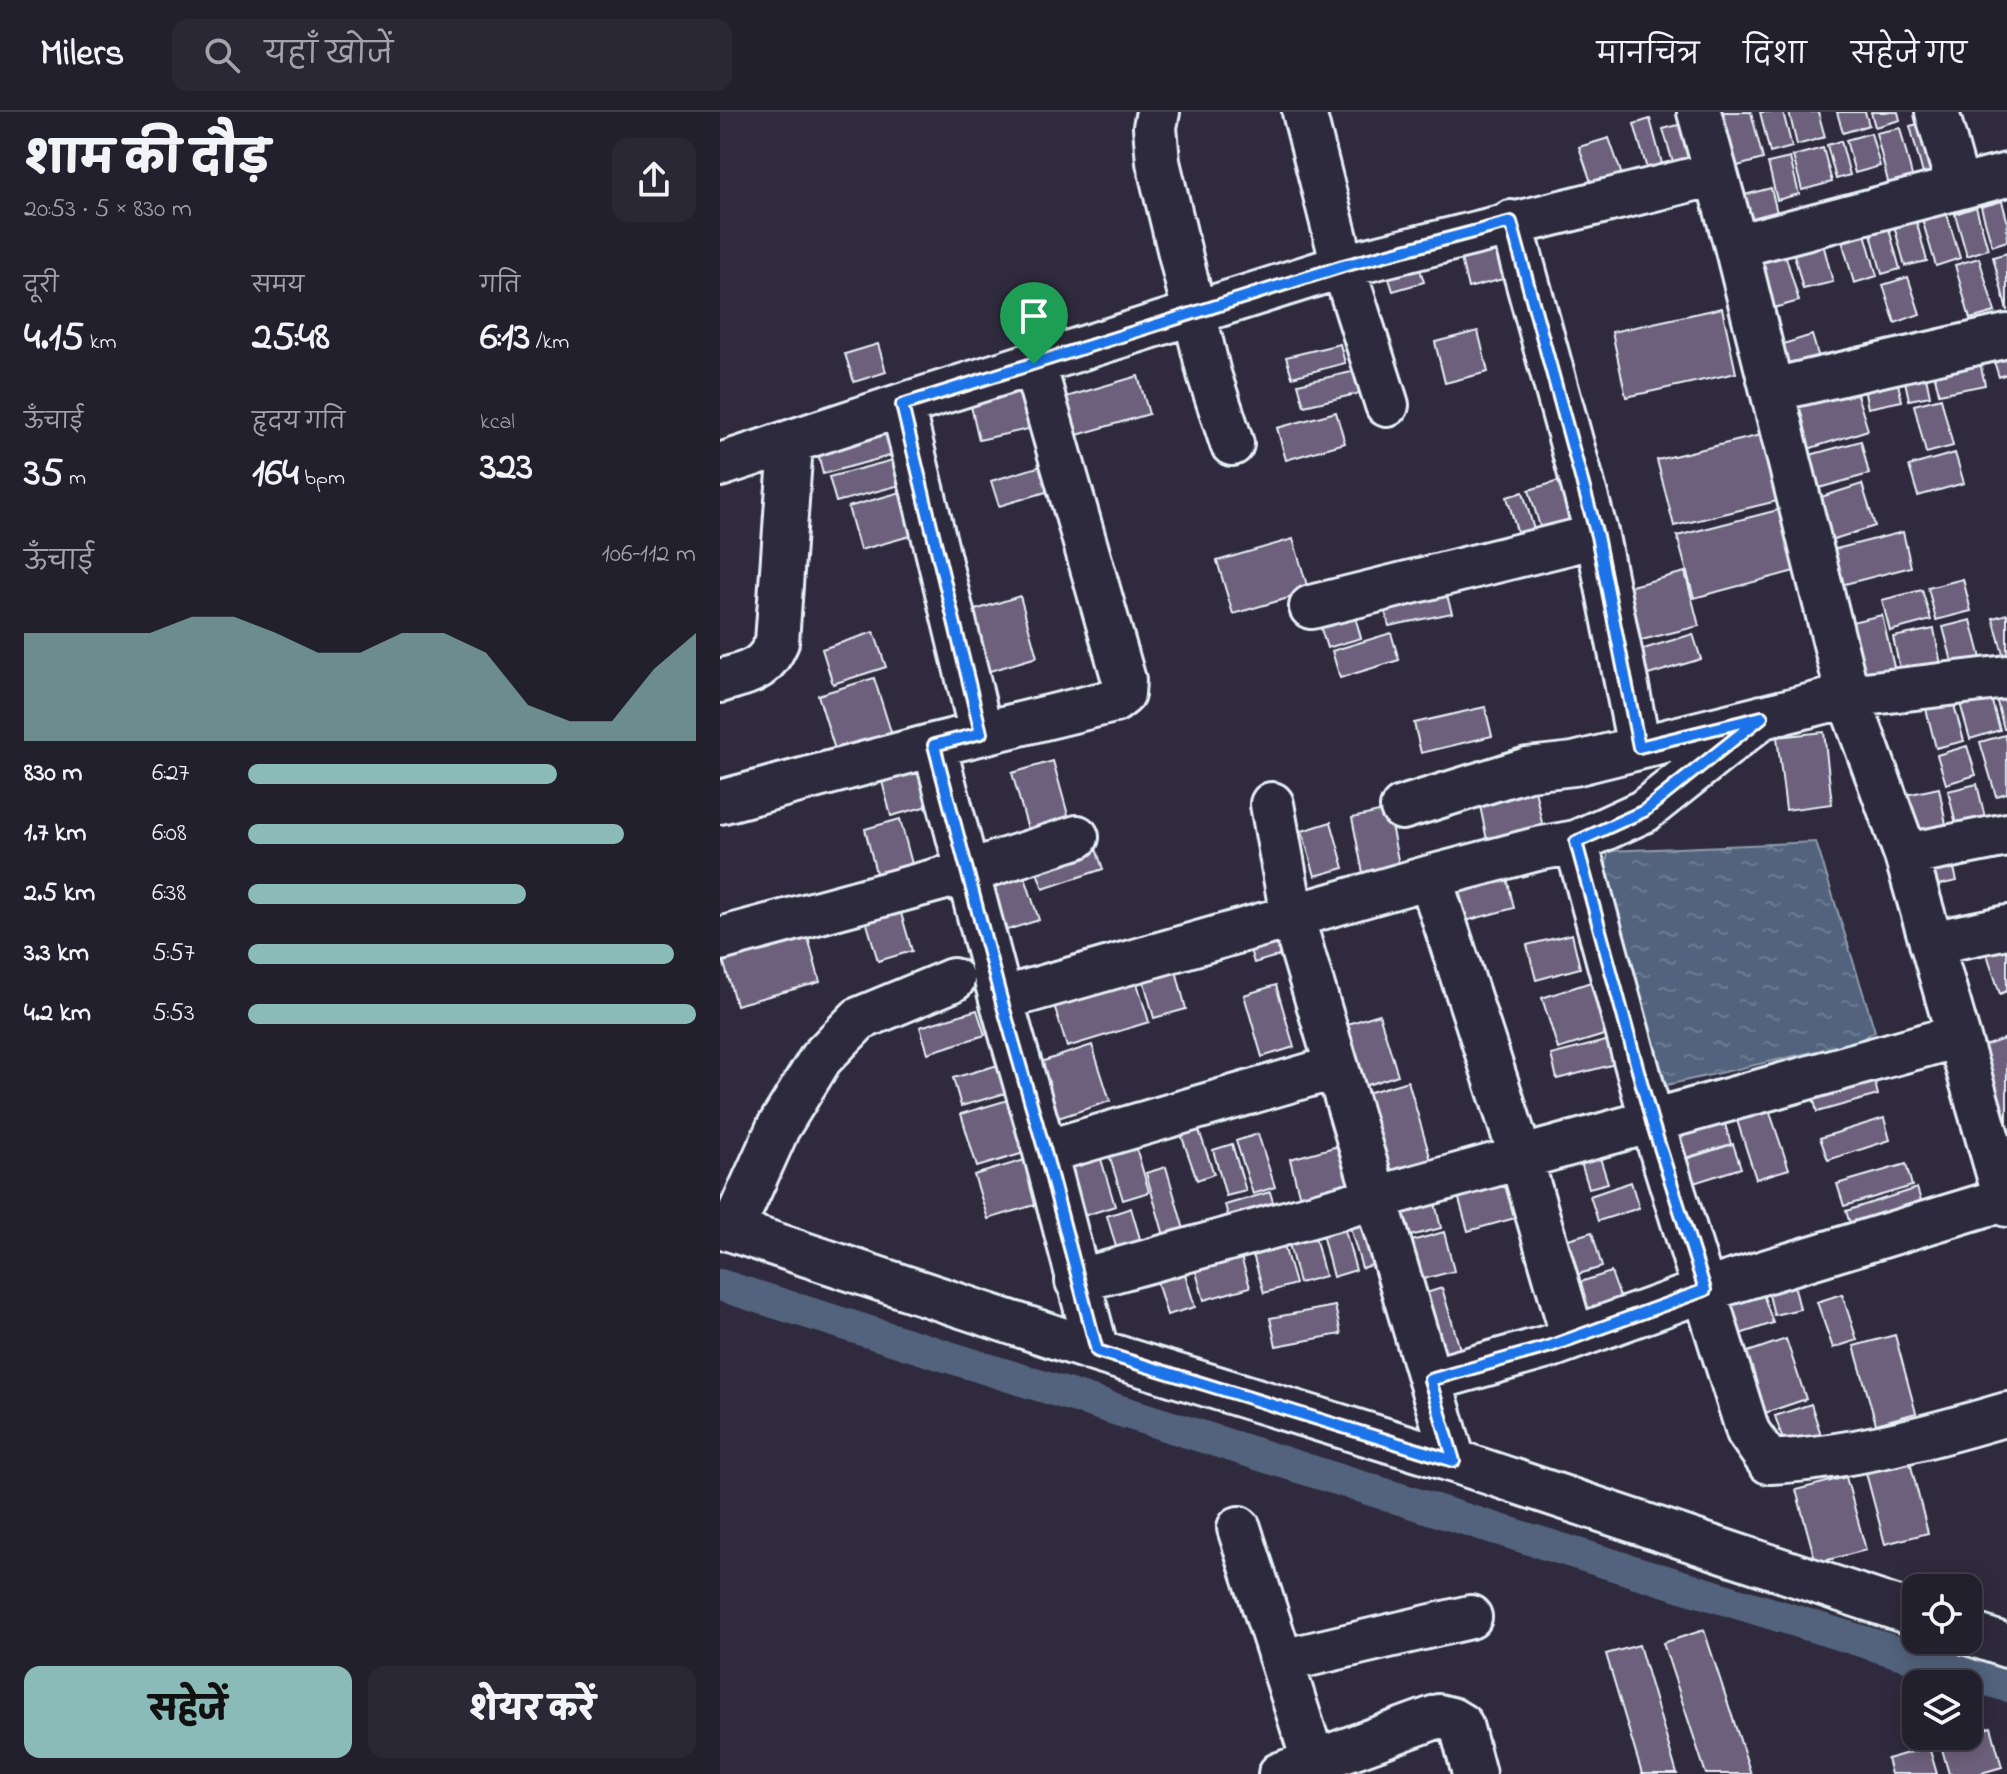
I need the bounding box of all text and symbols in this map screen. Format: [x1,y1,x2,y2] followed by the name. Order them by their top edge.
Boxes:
[172,19,732,91] search box
[40,27,124,83] text: Milers
[200,33,244,77] icon: search
[264,34,393,78] text: यहाँ खोजें
[1597,36,1699,77] text: मानचित्र
[1743,36,1807,77] text: दिशा
[1851,36,1967,77] text: सहेजे गए
[24,129,270,193] text: शाम की दौड़
[612,138,696,222] button: share
[24,191,192,229] text: 20:53 · 5 × 830 m
[24,271,59,303] text: दूरी
[252,271,304,303] text: समय
[480,271,520,303] text: गति
[1000,282,1068,364] pin
[1012,294,1056,338] icon: arrive
[24,309,84,368] text: 4.15
[252,309,330,368] text: 25:48
[480,309,530,368] text: 6:13
[84,327,116,359] text: km
[530,327,569,359] text: /km
[24,407,83,439] text: ऊँचाई
[252,407,345,439] text: हृदय गति
[480,407,515,439] text: kcal
[480,439,533,498] text: 323
[24,445,63,504] text: 35
[252,445,299,504] text: 164
[63,463,86,495] text: m
[299,463,345,495] text: bpm
[601,536,696,574] text: 106–112 m
[24,544,94,582] text: ऊँचाई
[24,755,82,793] text: 830 m
[152,755,189,793] text: 6:27
[24,815,86,853] text: 1.7 km
[152,815,187,853] text: 6:08
[24,875,95,913] text: 2.5 km
[152,875,186,913] text: 6:38
[24,935,89,973] text: 3.3 km
[152,935,195,973] text: 5:57
[24,995,91,1033] text: 4.2 km
[152,995,195,1033] text: 5:53
[1902,1574,1982,1750] map controls
[1902,1574,1982,1654] button: locate
[24,1666,352,1758] button: सहेजें
[368,1666,696,1758] button: शेयर करें
[1902,1670,1982,1750] button: layers

